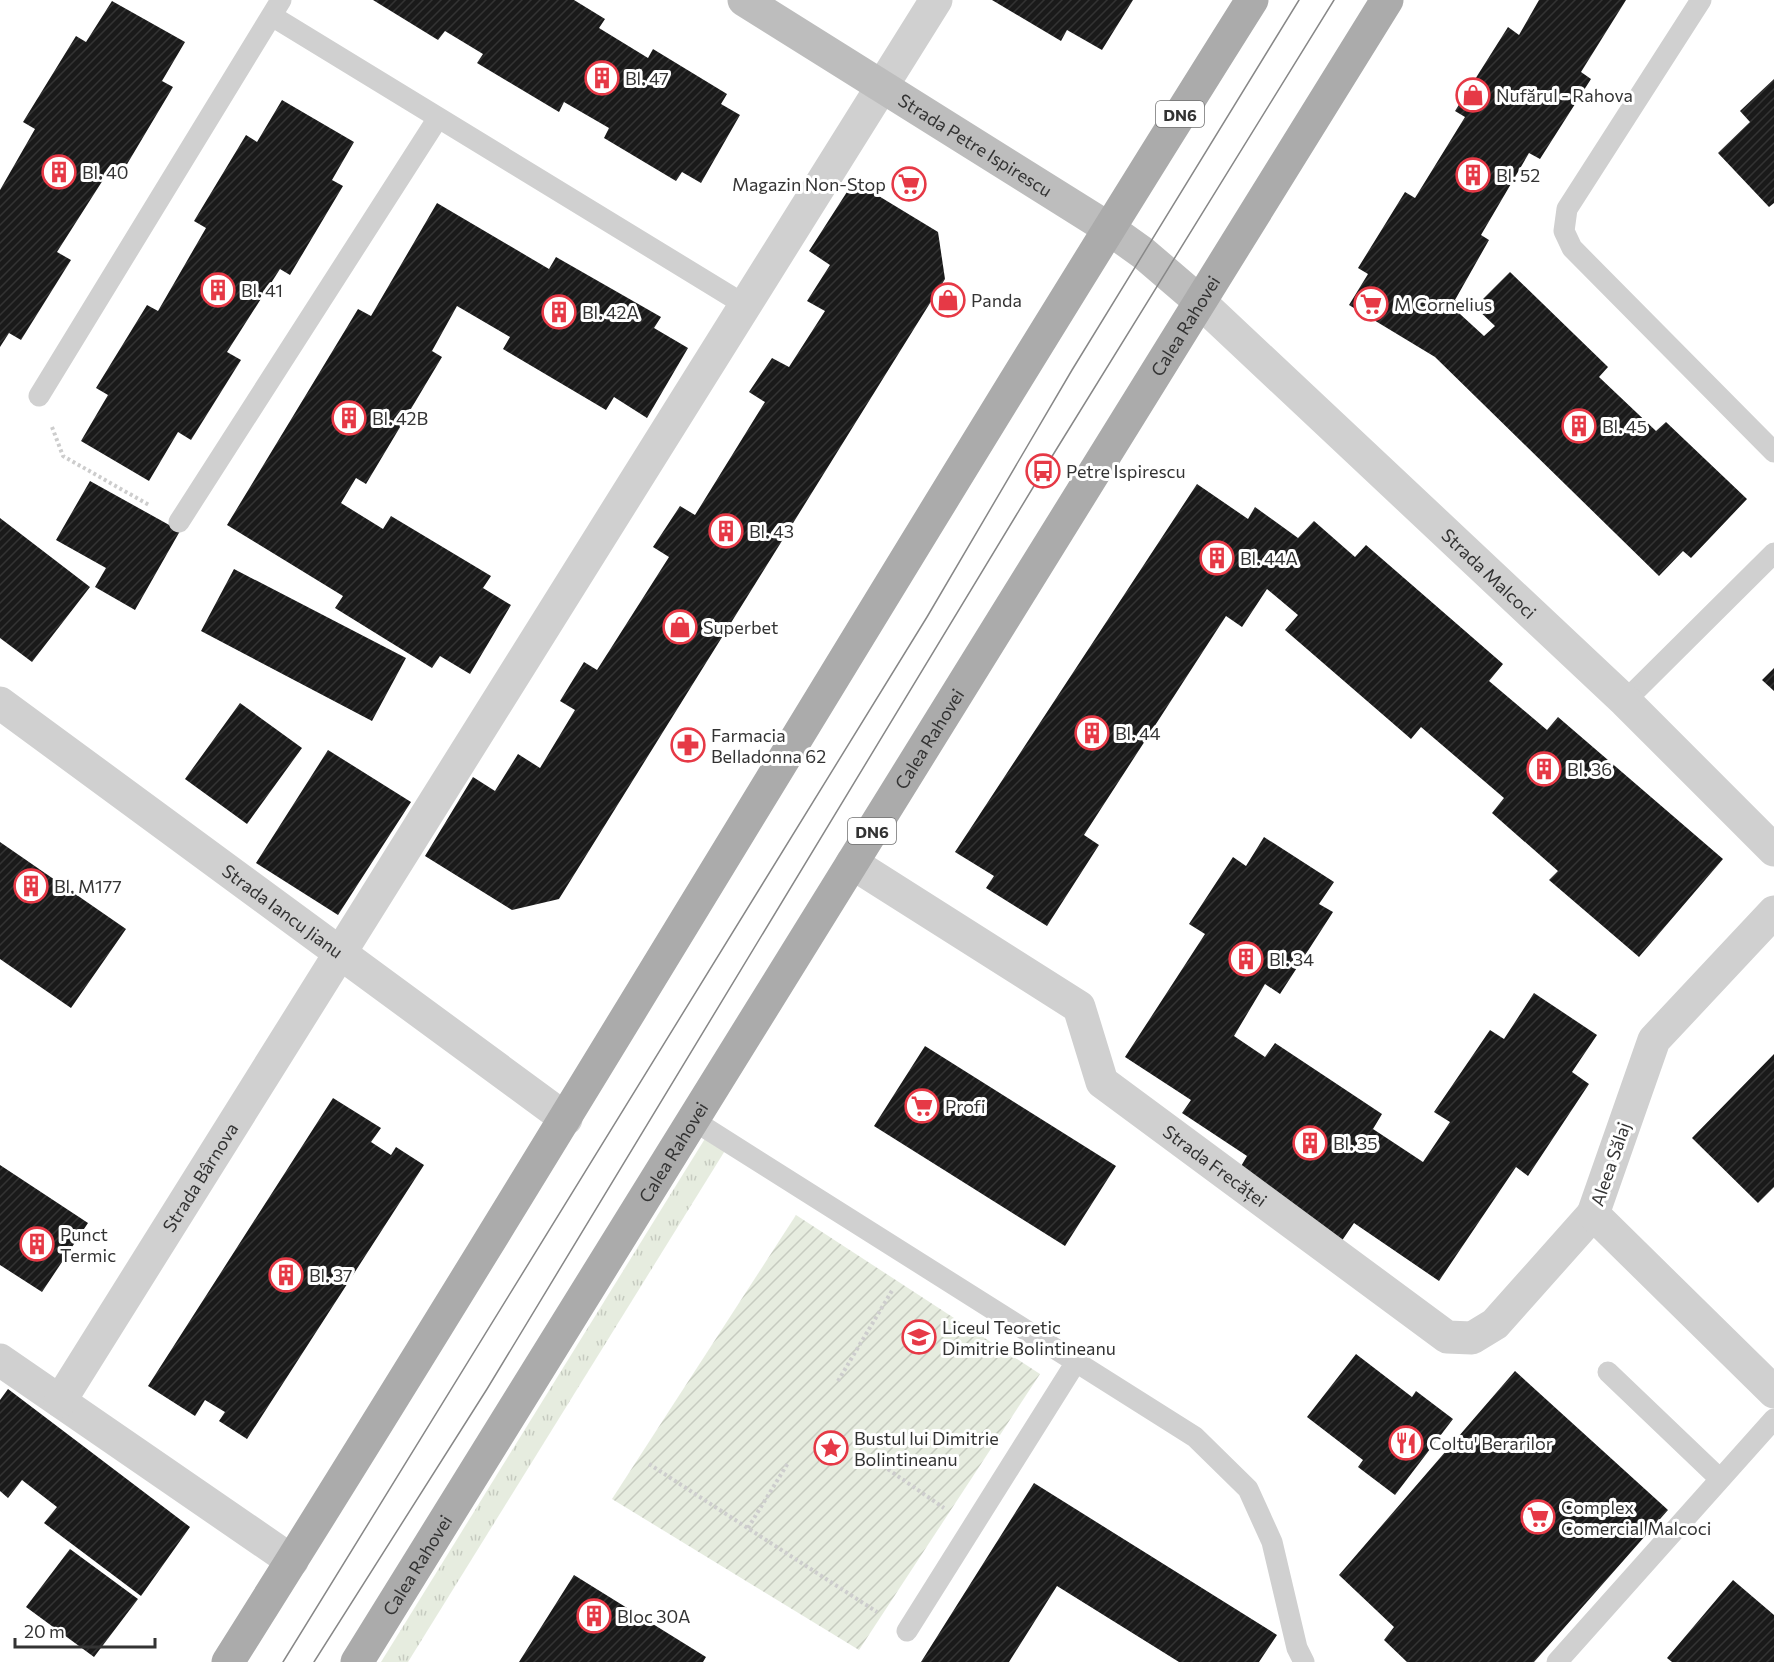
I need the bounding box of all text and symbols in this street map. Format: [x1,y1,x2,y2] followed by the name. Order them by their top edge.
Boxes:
[584,60,620,96] building icon: Bl. 47
[625,67,669,89] place label: Bl. 47
[1455,77,1491,113] shop icon: Nufărul - Rahova
[1496,84,1633,106] place label: Nufărul - Rahova
[894,89,1056,201] street label: Strada Petre Ispirescu
[1156,101,1204,127] road number: DN6
[41,154,77,190] building icon: Bl. 40
[1455,157,1491,193] building icon: Bl. 52
[82,161,128,183] place label: Bl. 40
[1496,164,1540,186] place label: Bl. 52
[891,166,927,202] supermarket icon: Magazin Non-Stop
[732,173,886,195] place label: Magazin Non-Stop
[200,272,236,308] building icon: Bl. 41
[1146,272,1224,380] street label: Calea Rahovei
[241,279,283,301] place label: Bl. 41
[930,282,966,318] shop icon: Panda
[1353,286,1389,322] supermarket icon: M Cornelius
[971,289,1022,311] place label: Panda
[1394,293,1492,315] place label: M Cornelius
[541,294,577,330] building icon: Bl. 42A
[582,301,639,323] place label: Bl. 42A
[331,400,367,436] building icon: Bl. 42B
[372,407,428,429] place label: Bl. 42B
[1561,408,1597,444] building icon: Bl. 45
[1602,415,1647,437] place label: Bl. 45
[1025,453,1061,489] bus stop icon: Petre Ispirescu
[1066,460,1186,482] place label: Petre Ispirescu
[708,513,744,549] building icon: Bl. 43
[749,520,794,542] place label: Bl. 43
[1437,524,1541,623] street label: Strada Malcoci
[1199,540,1235,576] building icon: Bl. 44A
[1240,547,1298,569] place label: Bl. 44A
[662,609,698,645] shop icon: Superbet
[703,616,778,638] place label: Superbet
[890,685,968,793] street label: Calea Rahovei
[1074,715,1110,751] building icon: Bl. 44
[1115,722,1161,744] place label: Bl. 44
[711,724,826,767] place label: Farmacia Belladonna 62
[670,727,706,763] pharmacy icon: Farmacia Belladonna 62
[1526,751,1562,787] building icon: Bl. 36
[1567,758,1612,780] place label: Bl. 36
[848,818,896,844] road number: DN6
[218,859,348,962] street label: Strada Iancu Jianu
[13,868,49,904] building icon: Bl. M177
[54,875,122,897] place label: Bl. M177
[1228,941,1264,977] building icon: Bl. 34
[1269,948,1314,970] place label: Bl. 34
[904,1088,940,1124] supermarket icon: Profi
[945,1095,986,1117] place label: Profi
[634,1098,712,1206] street label: Calea Rahovei
[158,1118,242,1236] street label: Strada Bârnova
[1585,1119,1635,1209] street label: Aleea Sălaj
[1159,1120,1271,1211] street label: Strada Frecăței
[1292,1125,1328,1161] building icon: Bl. 35
[1333,1132,1378,1154] place label: Bl. 35
[60,1223,116,1266] place label: Punct Termic
[19,1226,55,1262] building icon: Punct Termic
[268,1257,304,1293] building icon: Bl. 37
[309,1264,353,1286] place label: Bl. 37
[942,1316,1116,1359] place label: Liceul Teoretic Dimitrie Bolintineanu
[901,1319,937,1355] school or university icon: Liceul Teoretic Dimitrie Bolintineanu
[1388,1425,1424,1461] restaurant icon: Coltu' Berarilor
[854,1427,999,1470] place label: Bustul lui Dimitrie Bolintineanu
[813,1430,849,1466] place icon: Bustul lui Dimitrie Bolintineanu
[1429,1432,1553,1454] place label: Coltu' Berarilor
[1561,1496,1711,1539] place label: Complex Comercial Malcoci
[1520,1499,1556,1535] supermarket icon: Complex Comercial Malcoci
[378,1511,456,1619] street label: Calea Rahovei
[576,1598,612,1634] building icon: Bloc 30A
[617,1605,690,1627] place label: Bloc 30A
[15,1611,154,1649] scale bar
[24,1620,65,1642] text: 20 m

